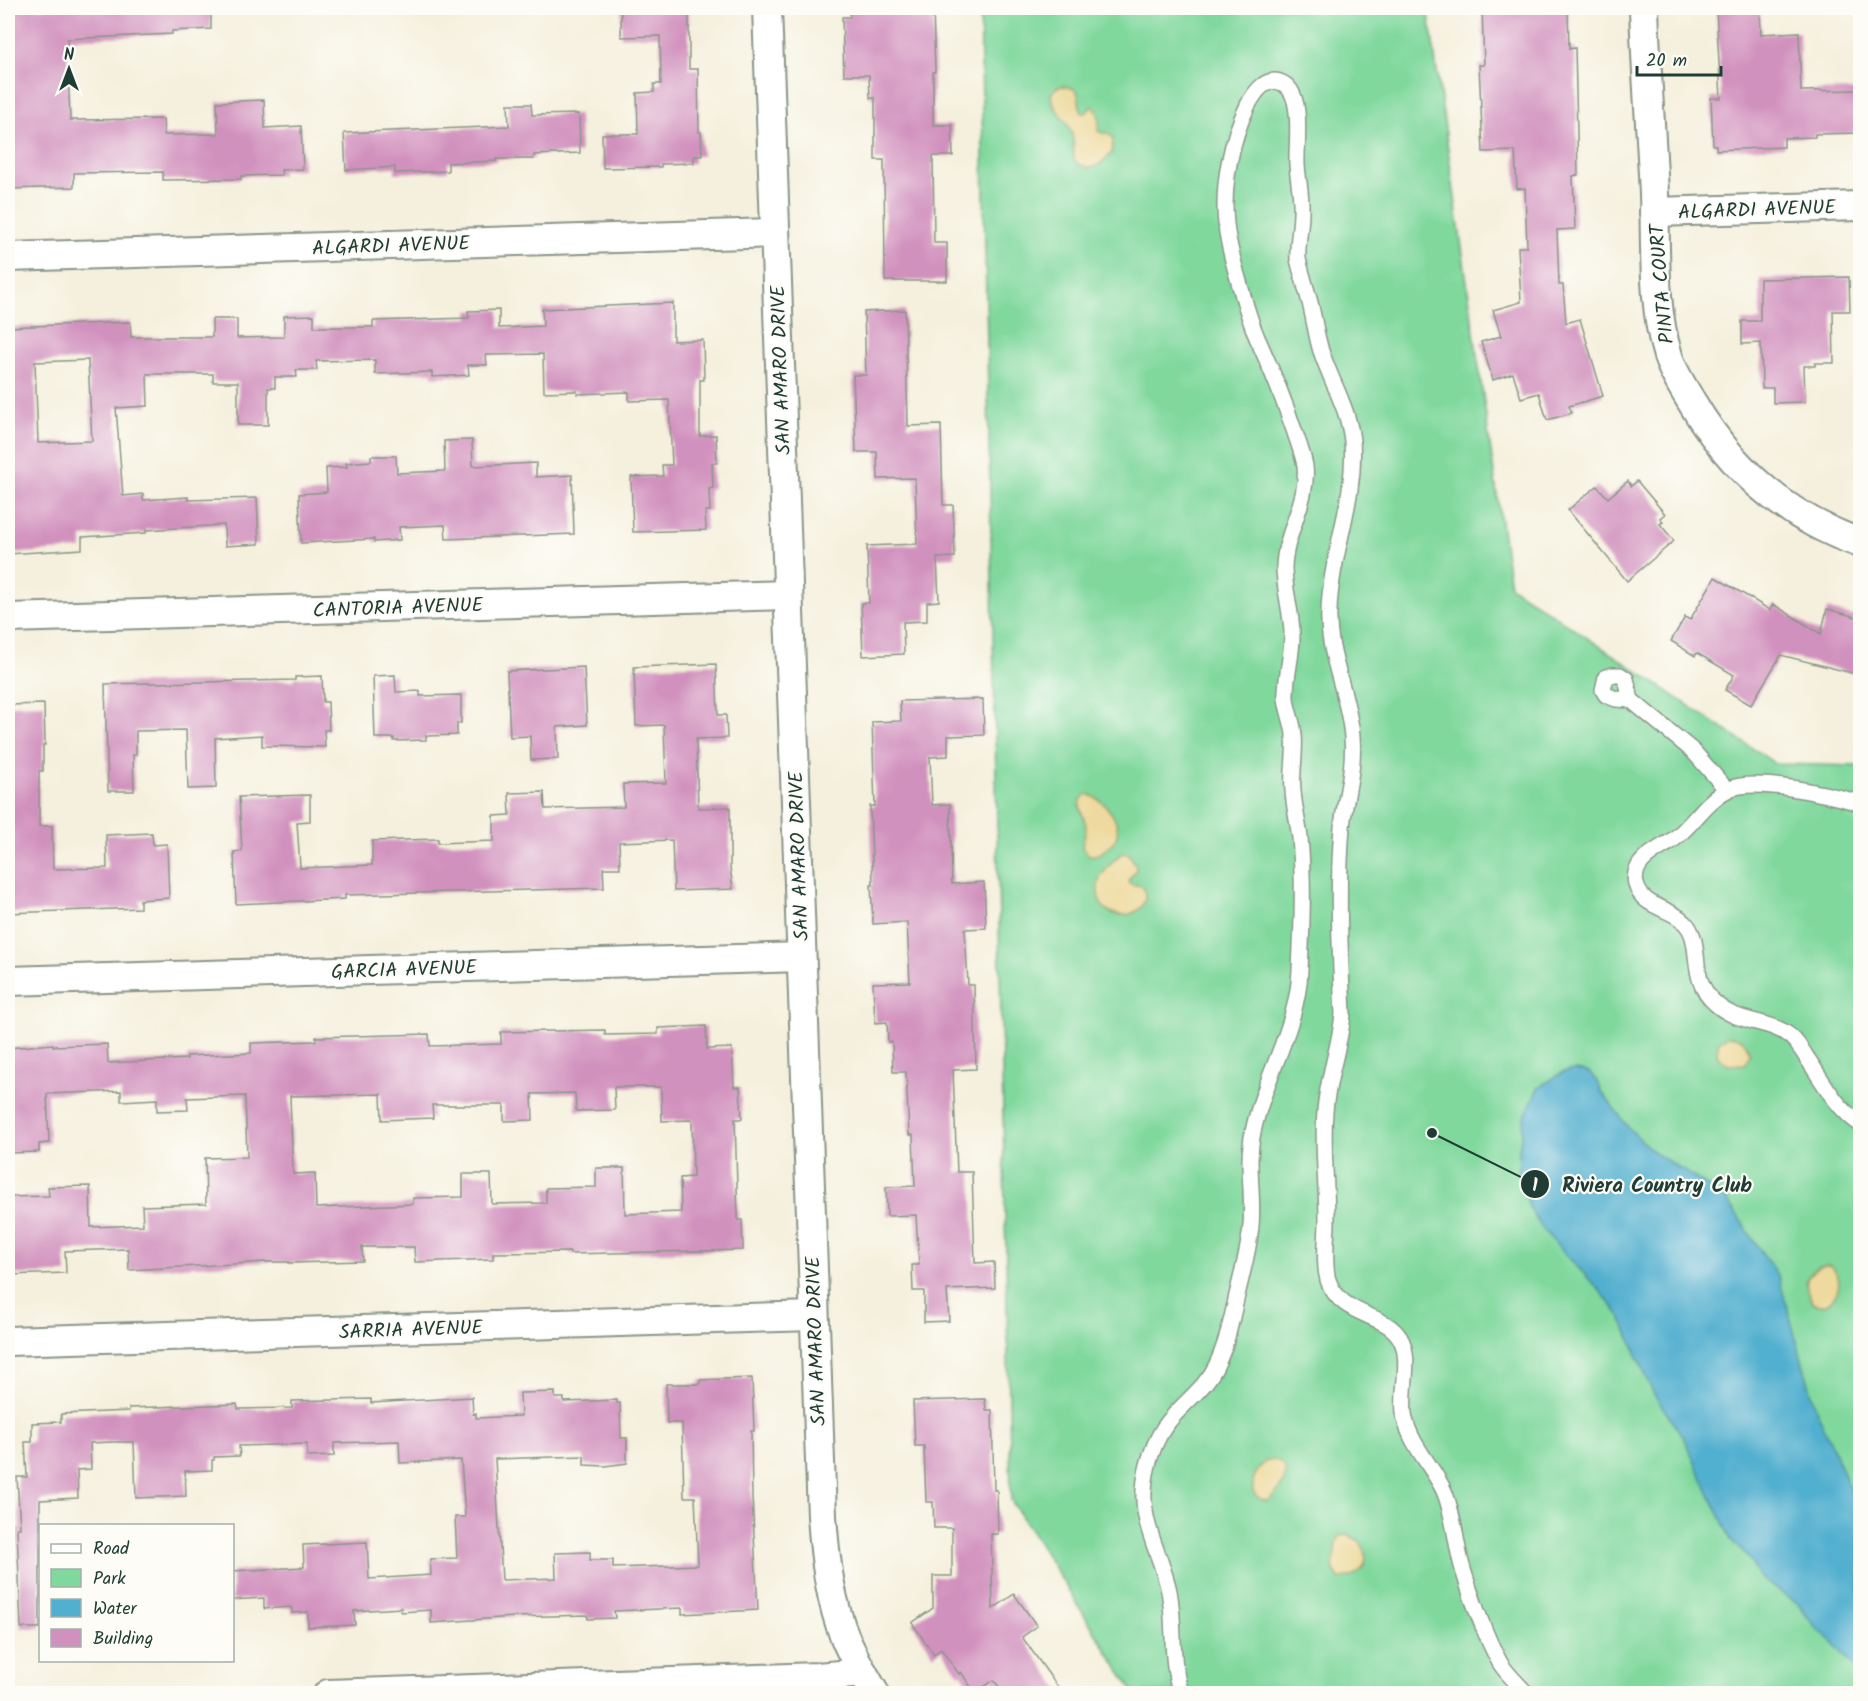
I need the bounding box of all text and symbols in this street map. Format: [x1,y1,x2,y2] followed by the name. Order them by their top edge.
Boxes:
[39,39,99,99] north arrow
[1637,39,1721,77] scale bar
[64,43,74,68] text: N
[1646,47,1687,76] text: 20 m
[1678,192,1838,230] street label: ALGARDI AVENUE
[1642,220,1684,345] street label: PINTA COURT
[312,228,472,266] street label: ALGARDI AVENUE
[763,283,801,455] street label: SAN AMARO DRIVE
[312,590,485,628] street label: CANTORIA AVENUE
[781,769,819,941] street label: SAN AMARO DRIVE
[330,952,479,990] street label: GARCIA AVENUE
[1520,1165,1764,1204] callout: Riviera Country Club
[1562,1170,1752,1203] text: Riviera Country Club
[1532,1172,1538,1201] text: 1
[798,1254,836,1426] street label: SAN AMARO DRIVE
[338,1312,485,1350] street label: SARRIA AVENUE
[39,1524,234,1662] legend
[93,1535,130,1564] text: Road
[93,1565,126,1594] text: Park
[93,1595,138,1624] text: Water
[93,1625,153,1654] text: Building

